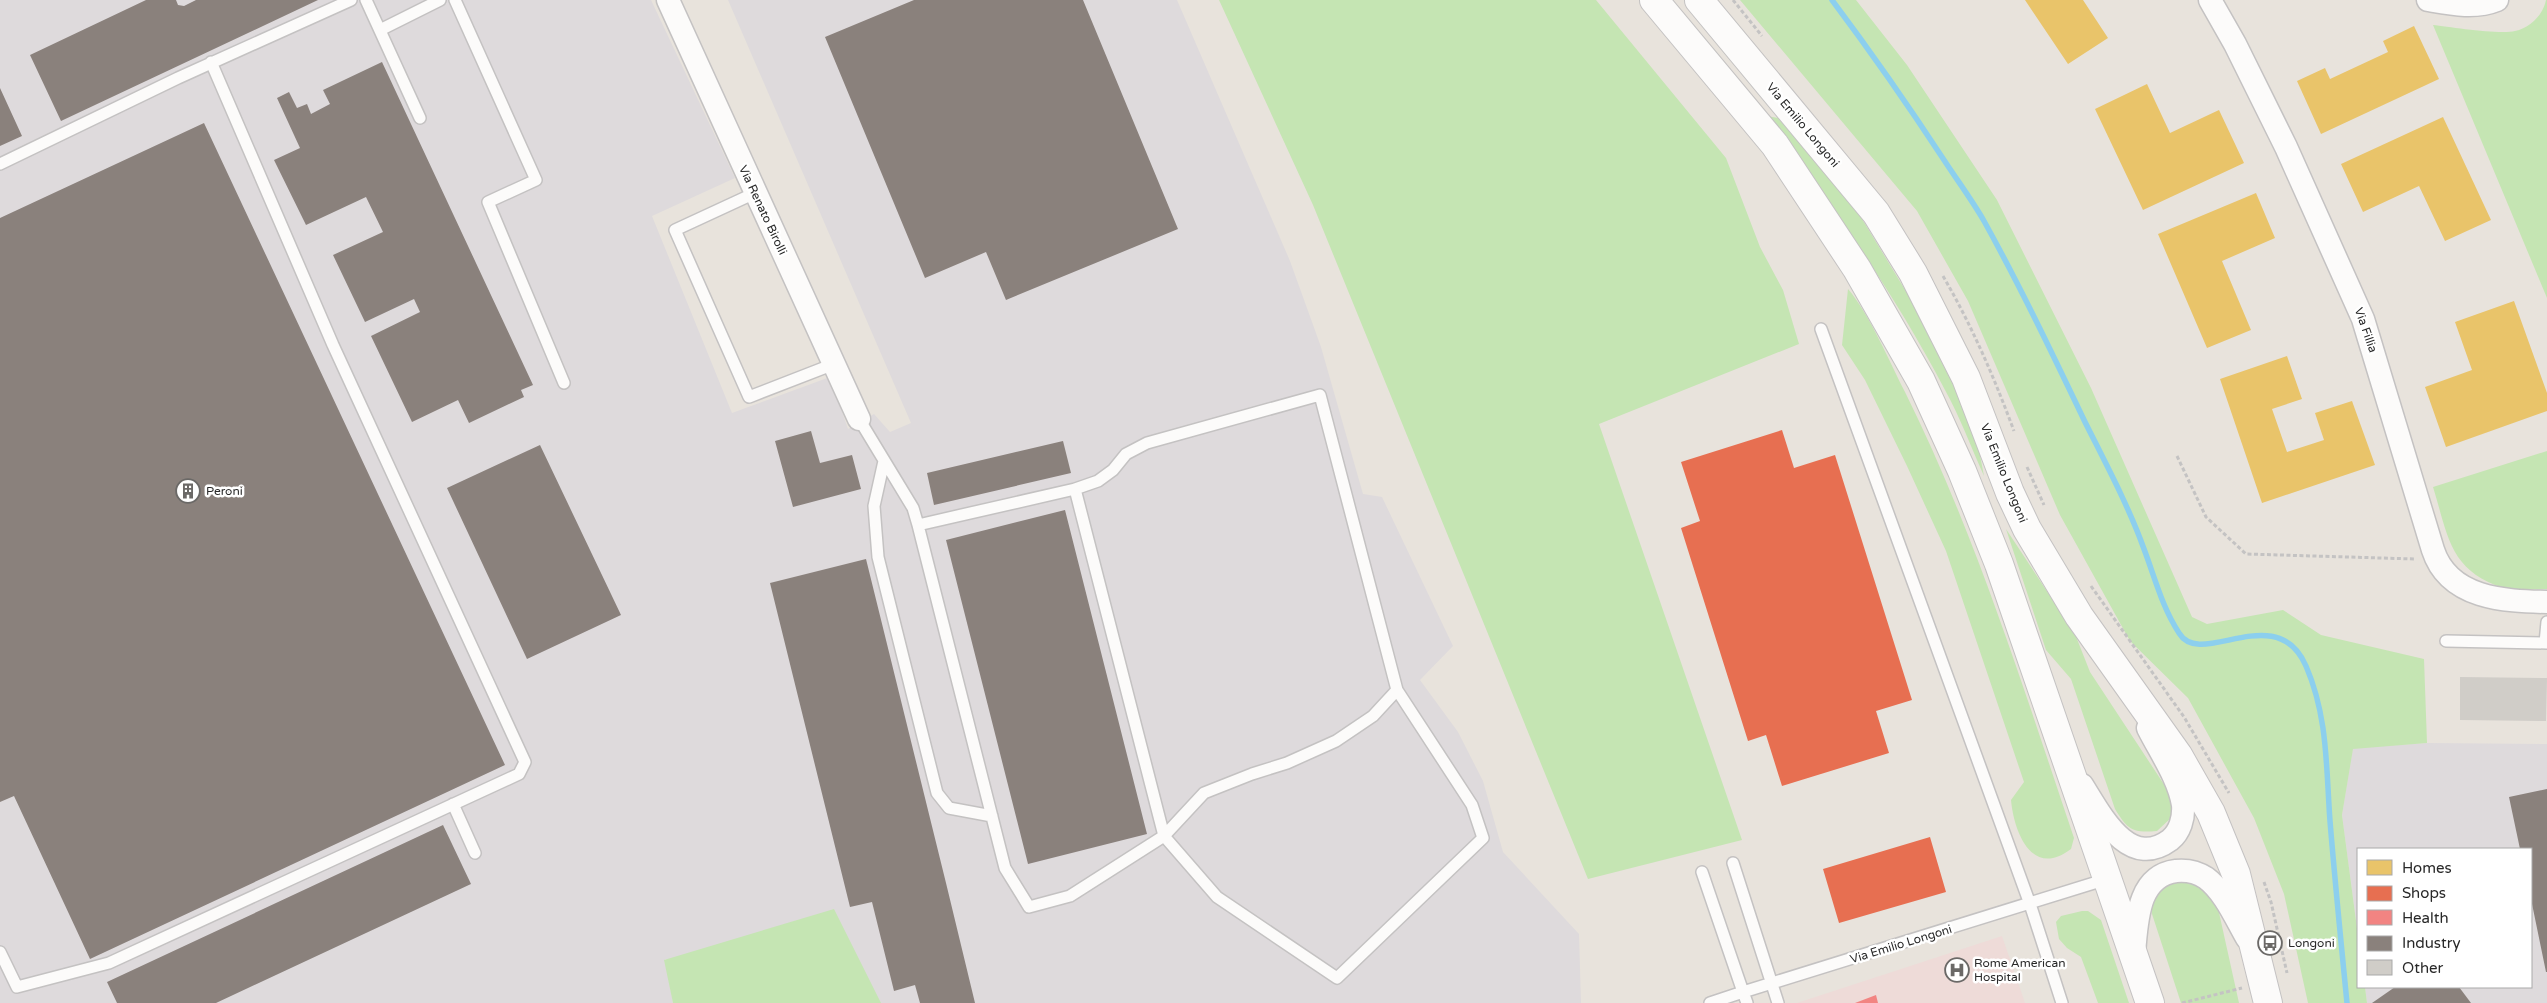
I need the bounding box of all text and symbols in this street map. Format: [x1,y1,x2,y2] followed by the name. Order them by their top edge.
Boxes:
[1764,80,1842,170] street label: Via Emilio Longoni
[736,163,790,257] street label: Via Renato Birolli
[2352,306,2380,354] street label: Via Fillia
[1978,421,2030,525] street label: Via Emilio Longoni
[175,478,201,504] building icon: Peroni
[206,484,243,498] place label: Peroni
[2357,848,2532,988] legend
[2402,859,2452,877] text: Homes
[2402,884,2446,902] text: Shops
[2402,909,2449,927] text: Health
[1848,922,1954,966] street label: Via Emilio Longoni
[2257,930,2283,956] bus stop icon: Longoni
[2402,934,2461,952] text: Industry
[2288,936,2335,950] place label: Longoni
[1974,956,2066,984] place label: Rome American Hospital
[1944,957,1970,983] hospital icon: Rome American Hospital
[2402,959,2444,977] text: Other

